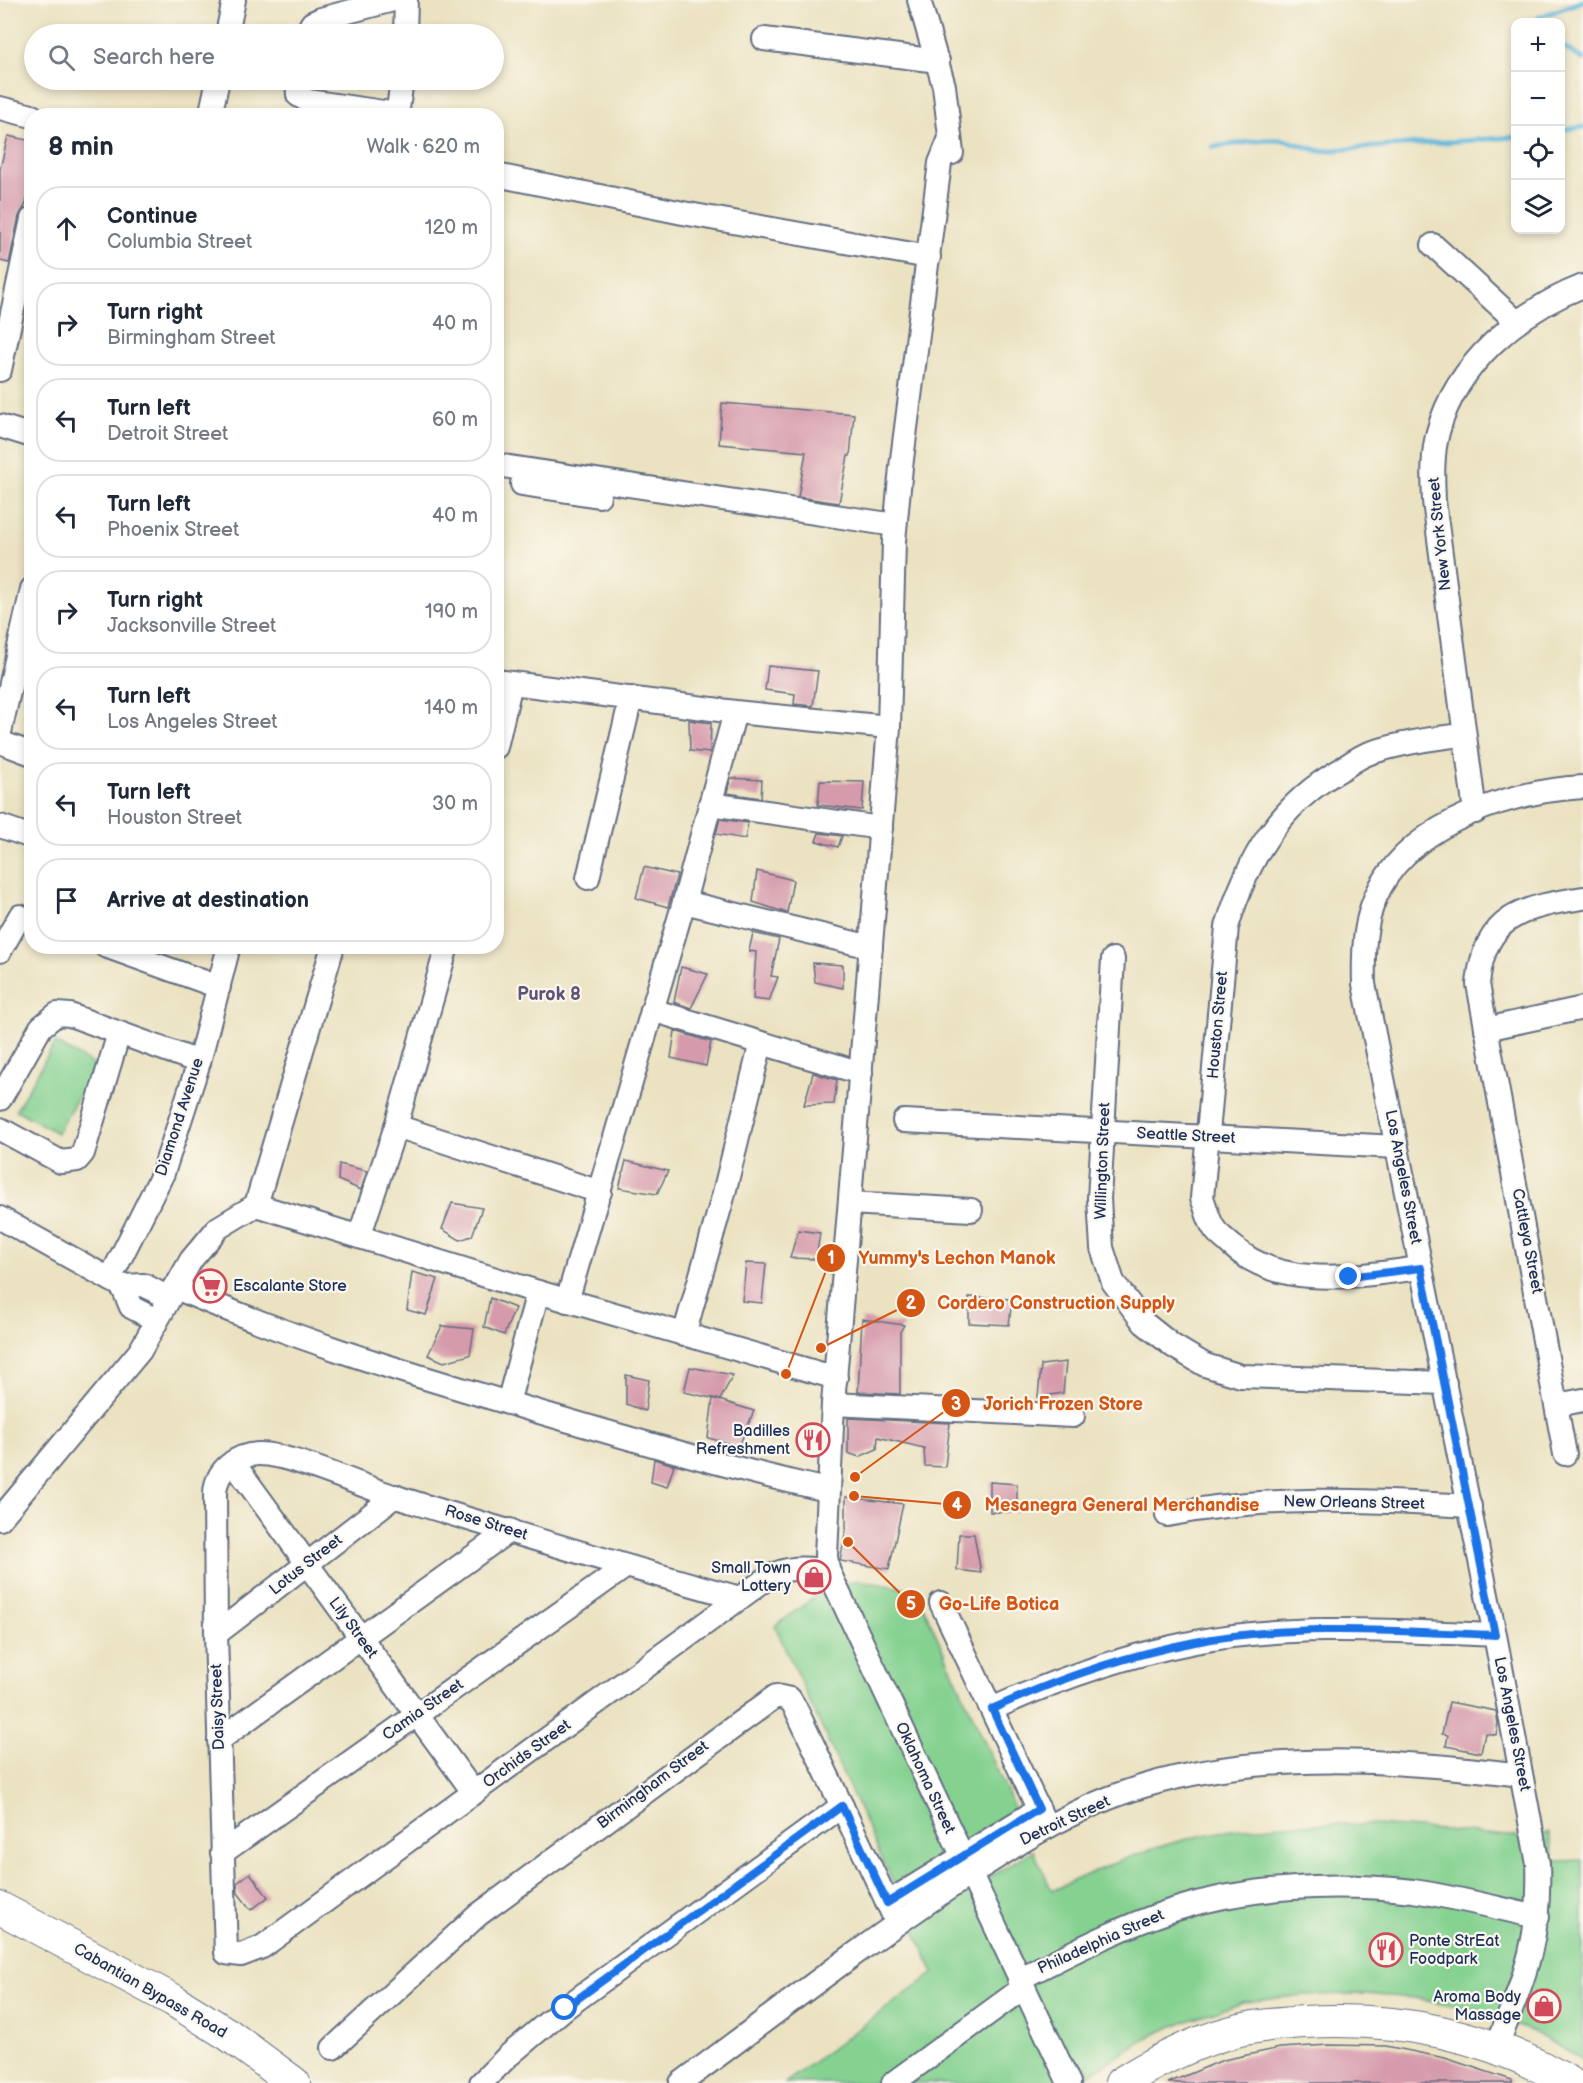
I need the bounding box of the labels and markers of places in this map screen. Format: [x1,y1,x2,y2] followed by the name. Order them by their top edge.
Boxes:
[816,1240,1067,1276] callout: Yummy's Lechon Manok
[192,1268,228,1304] supermarket icon: Escalante Store
[233,1277,347,1296] place label: Escalante Store
[896,1285,1187,1321] callout: Cordero Construction Supply
[941,1385,1155,1421] callout: Jorich Frozen Store
[696,1422,790,1459] place label: Badilles Refreshment
[795,1422,831,1458] restaurant icon: Badilles Refreshment
[942,1487,1271,1523] callout: Mesanegra General Merchandise
[711,1559,792,1596] place label: Small Town Lottery
[796,1559,832,1595] shop icon: Small Town Lottery
[896,1586,1071,1622] callout: Go-Life Botica
[1368,1932,1404,1968] restaurant icon: Ponte StrEat Foodpark
[1409,1932,1499,1969] place label: Ponte StrEat Foodpark
[1434,1988,1522,2025] place label: Aroma Body Massage
[1526,1988,1562,2024] shop icon: Aroma Body Massage

